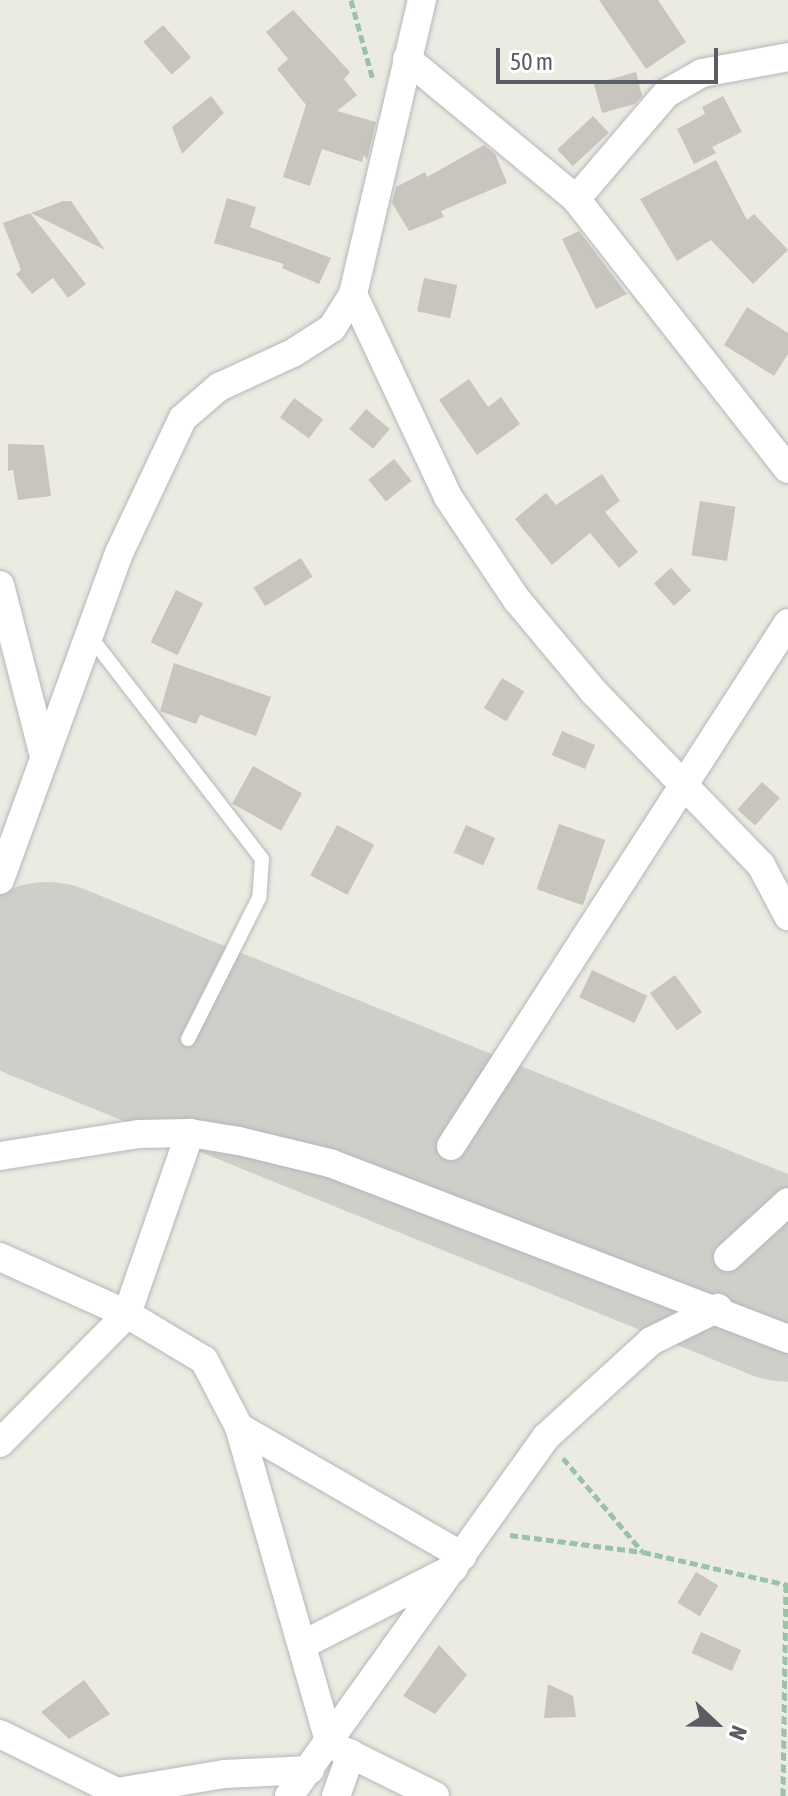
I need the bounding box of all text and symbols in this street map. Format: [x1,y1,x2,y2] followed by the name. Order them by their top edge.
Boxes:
[500,32,722,82] scale bar
[510,48,553,75] text: 50 m
[676,1684,756,1764] north arrow
[724,1722,753,1744] text: N

